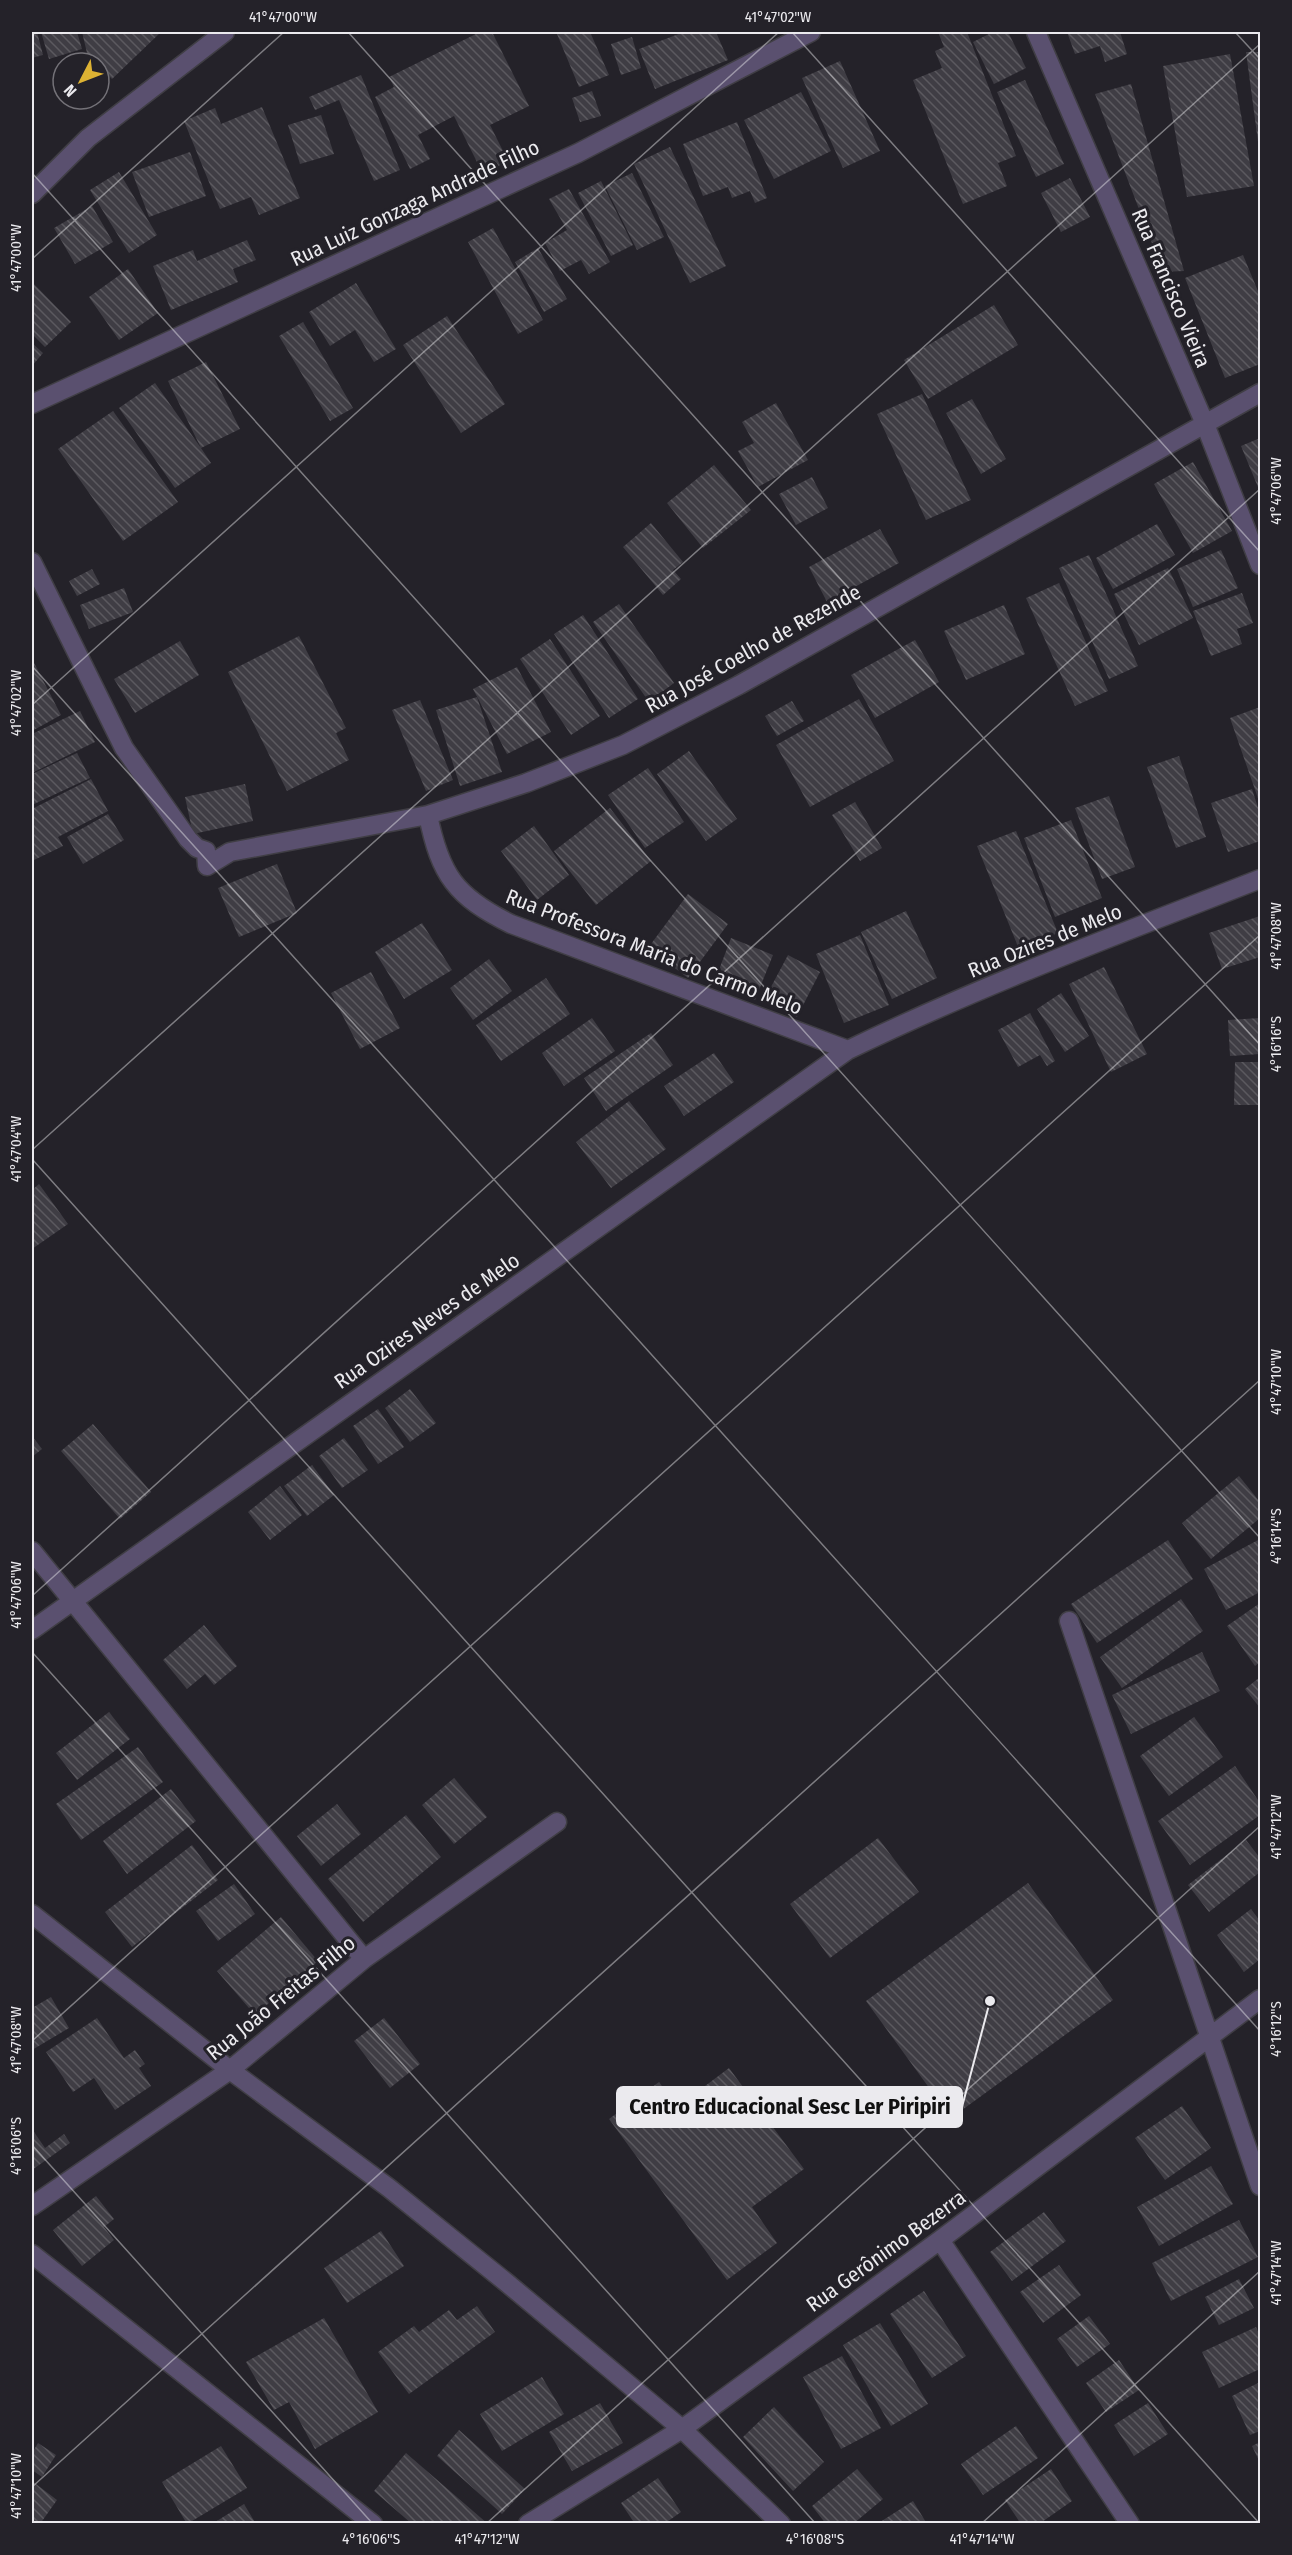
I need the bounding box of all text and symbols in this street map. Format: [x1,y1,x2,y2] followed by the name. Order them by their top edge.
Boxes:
[249,8,317,26] text: 41°47'00"W
[745,8,811,26] text: 41°47'02"W
[51,51,111,111] north arrow
[60,81,80,101] text: N
[286,134,544,272] street label: Rua Luiz Gonzaga Andrade Filho
[1126,204,1216,372] street label: Rua Francisco Vieira
[7,224,25,292] text: 41°47'00"W
[1267,457,1285,525] text: 41°47'06"W
[641,579,865,719] street label: Rua José Coelho de Rezende
[7,670,25,736] text: 41°47'02"W
[502,883,806,1021] street label: Rua Professora Maria do Carmo Melo
[964,898,1126,984] street label: Rua Ozires de Melo
[1267,902,1285,970] text: 41°47'08"W
[1267,1016,1285,1072] text: 4°16'16"S
[7,1116,25,1182] text: 41°47'04"W
[329,1247,525,1395] street label: Rua Ozires Neves de Melo
[1267,1349,1285,1415] text: 41°47'10"W
[1267,1508,1285,1564] text: 4°16'14"S
[7,1561,25,1629] text: 41°47'06"W
[1267,1795,1285,1859] text: 41°47'12"W
[201,1930,361,2066] street label: Rua João Freitas Filho
[1267,2001,1285,2057] text: 4°16'12"S
[7,2006,25,2074] text: 41°47'08"W
[617,2087,962,2127] callout: Centro Educacional Sesc Ler Piripiri
[629,2093,951,2120] text: Centro Educacional Sesc Ler Piripiri
[7,2117,25,2175] text: 4°16'06"S
[801,2184,971,2318] street label: Rua Gerônimo Bezerra
[1267,2241,1285,2305] text: 41°47'14"W
[7,2453,25,2519] text: 41°47'10"W
[342,2530,400,2548] text: 4°16'06"S
[455,2530,519,2548] text: 41°47'12"W
[786,2530,844,2548] text: 4°16'08"S
[950,2530,1014,2548] text: 41°47'14"W

